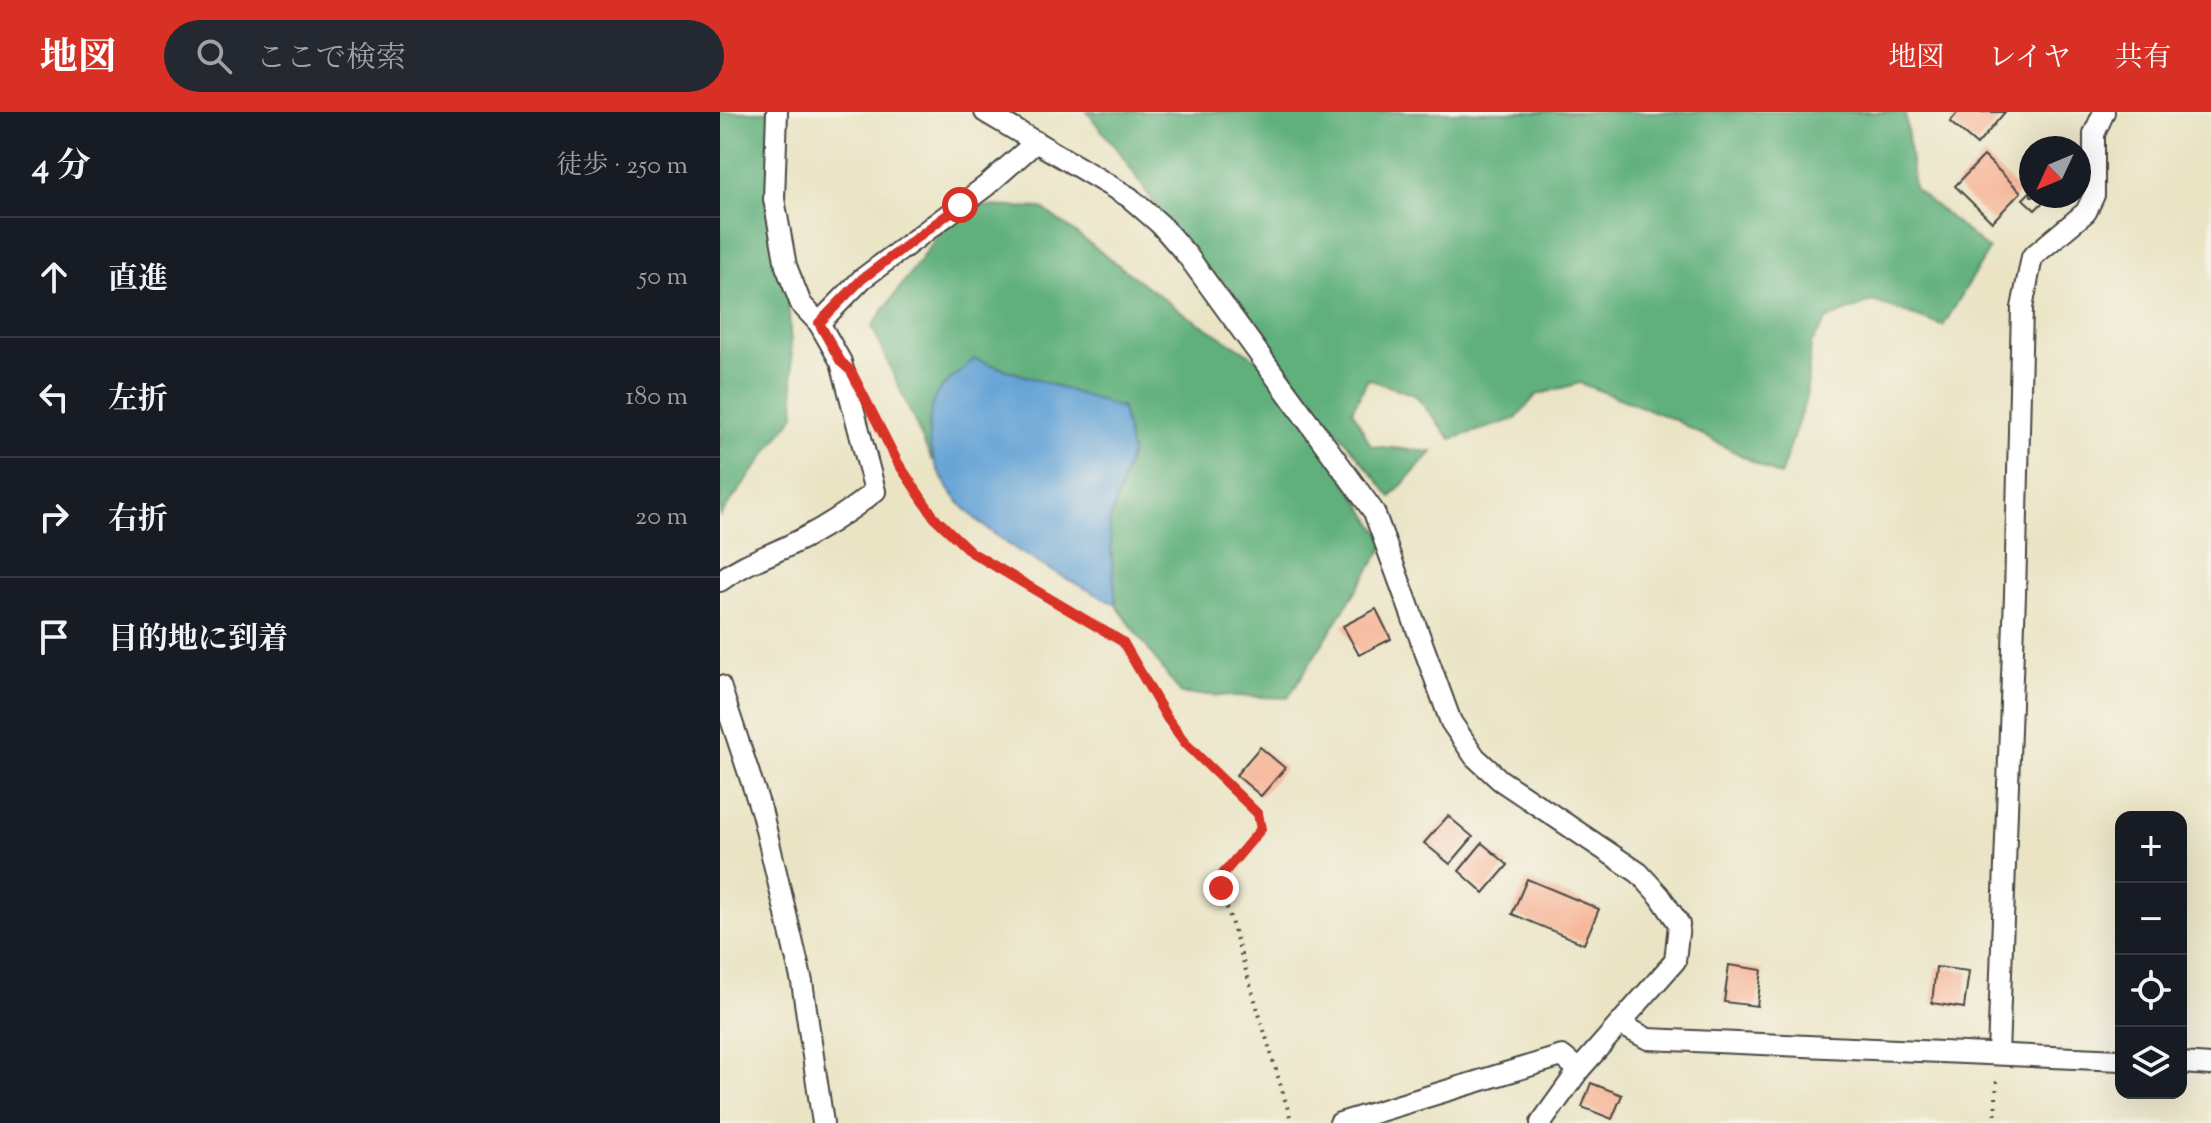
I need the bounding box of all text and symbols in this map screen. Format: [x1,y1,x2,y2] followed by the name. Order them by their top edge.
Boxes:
[164,20,724,92] search box
[40,33,116,87] text: 地図
[192,34,236,78] icon: search
[256,38,406,81] text: ここで検索
[1888,39,1944,79] text: 地図
[1988,39,2071,79] text: レイヤ
[2115,39,2171,79] text: 共有
[2019,136,2091,208] north arrow
[32,143,90,192] text: 4 分
[557,148,688,185] text: 徒歩 · 250 m
[942,187,978,223] route start
[32,255,76,299] icon: ahead
[108,259,168,302] text: 直進
[638,259,688,296] text: 50 m
[32,375,76,419] icon: left
[108,379,168,422] text: 左折
[625,379,688,416] text: 180 m
[32,495,76,539] icon: right
[108,499,168,542] text: 右折
[635,499,688,536] text: 20 m
[32,615,76,659] icon: arrive
[108,619,288,662] text: 目的地に到着
[2115,811,2187,1099] map controls
[2115,811,2187,883] button: +
[1203,870,1239,906] route end
[2115,883,2187,955] button: −
[2115,955,2187,1027] button: locate
[2115,1027,2187,1099] button: layers

